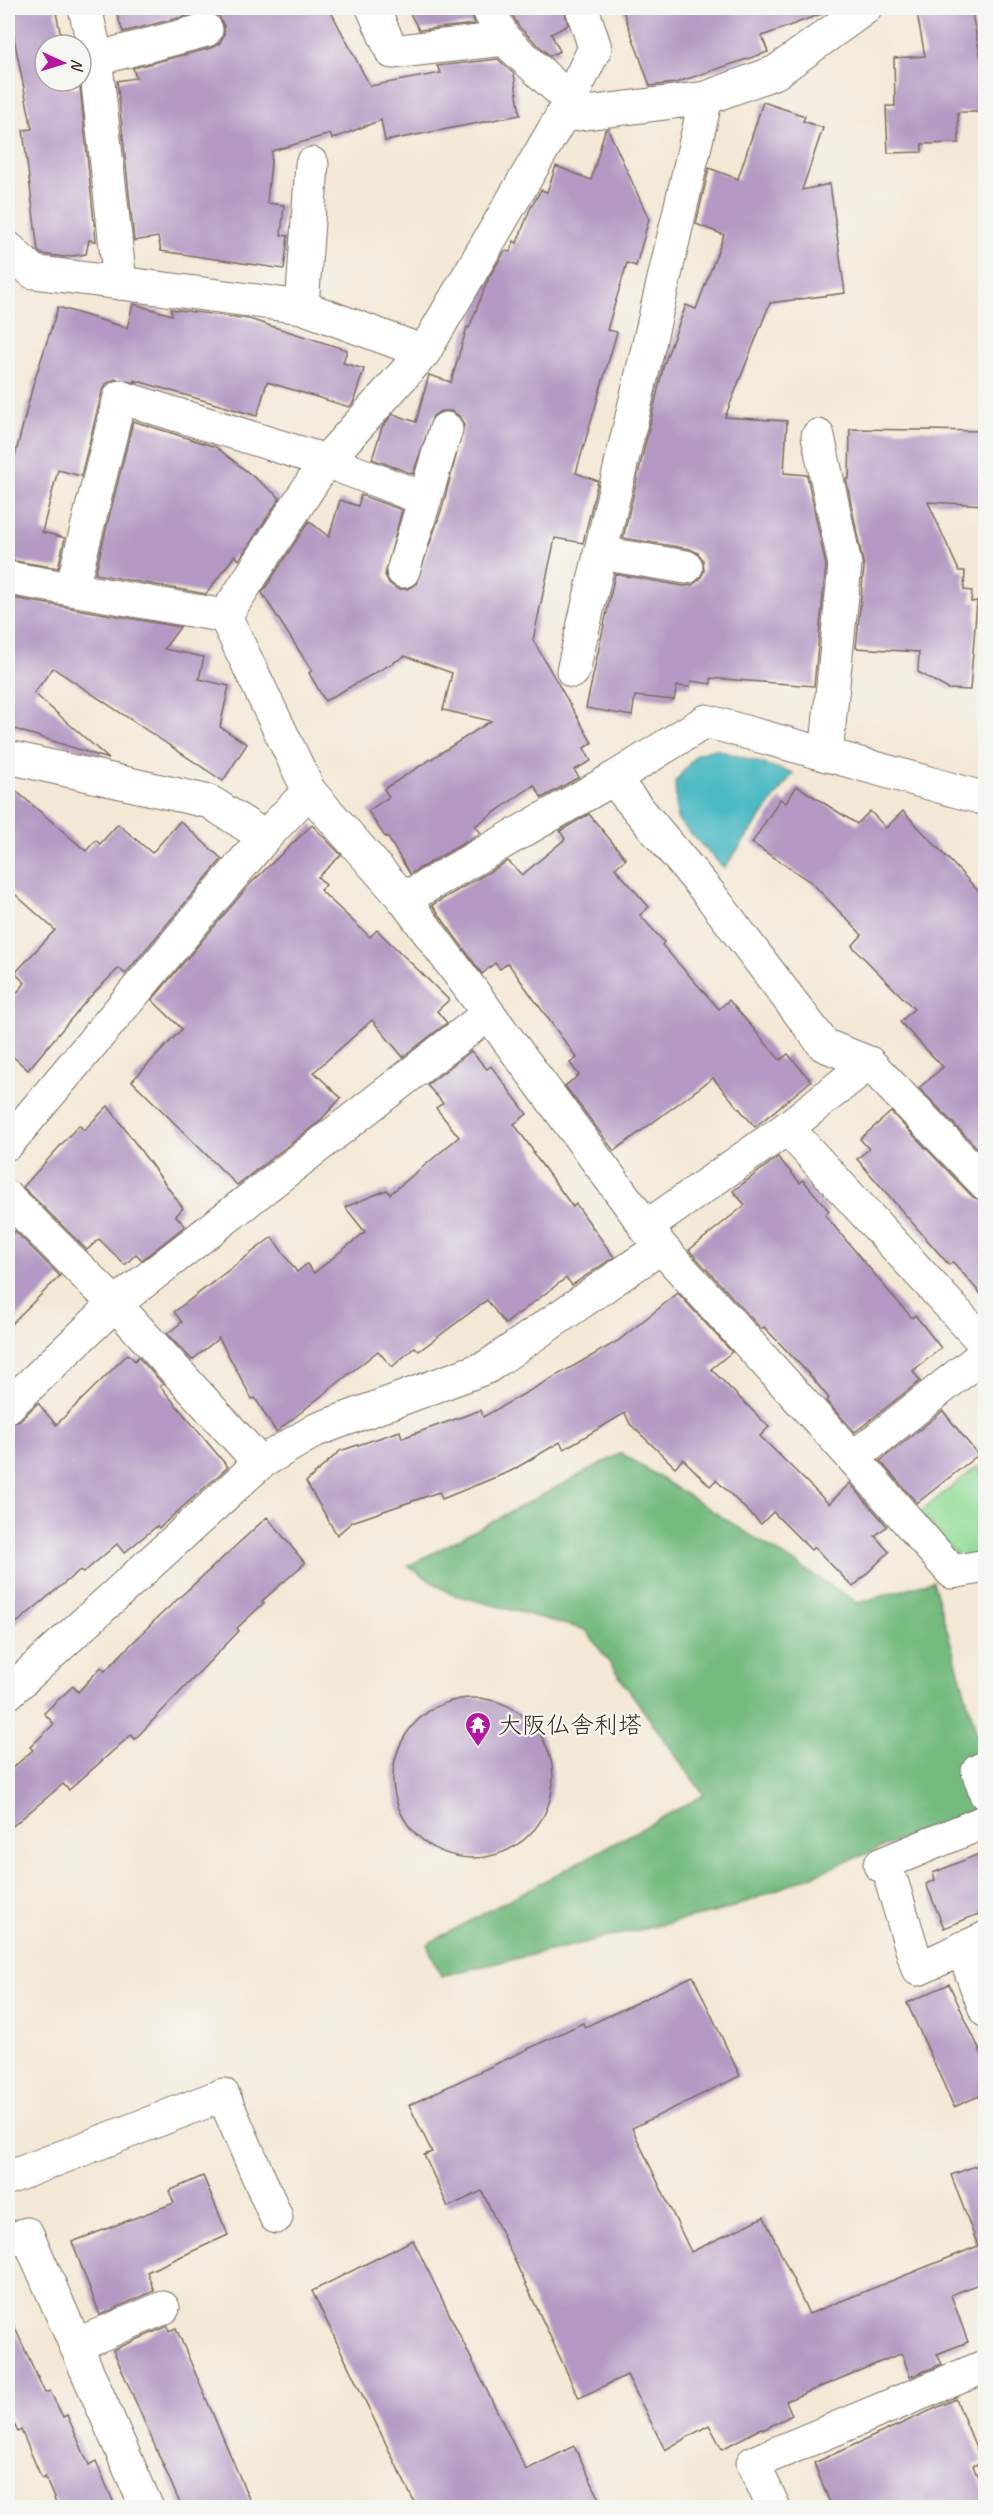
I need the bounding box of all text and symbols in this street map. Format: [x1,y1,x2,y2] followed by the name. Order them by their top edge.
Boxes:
[33,33,93,93] north arrow
[66,58,87,73] text: N
[463,1710,493,1748] temple icon: 大阪仏舎利塔
[498,1710,642,1740] place label: 大阪仏舎利塔

